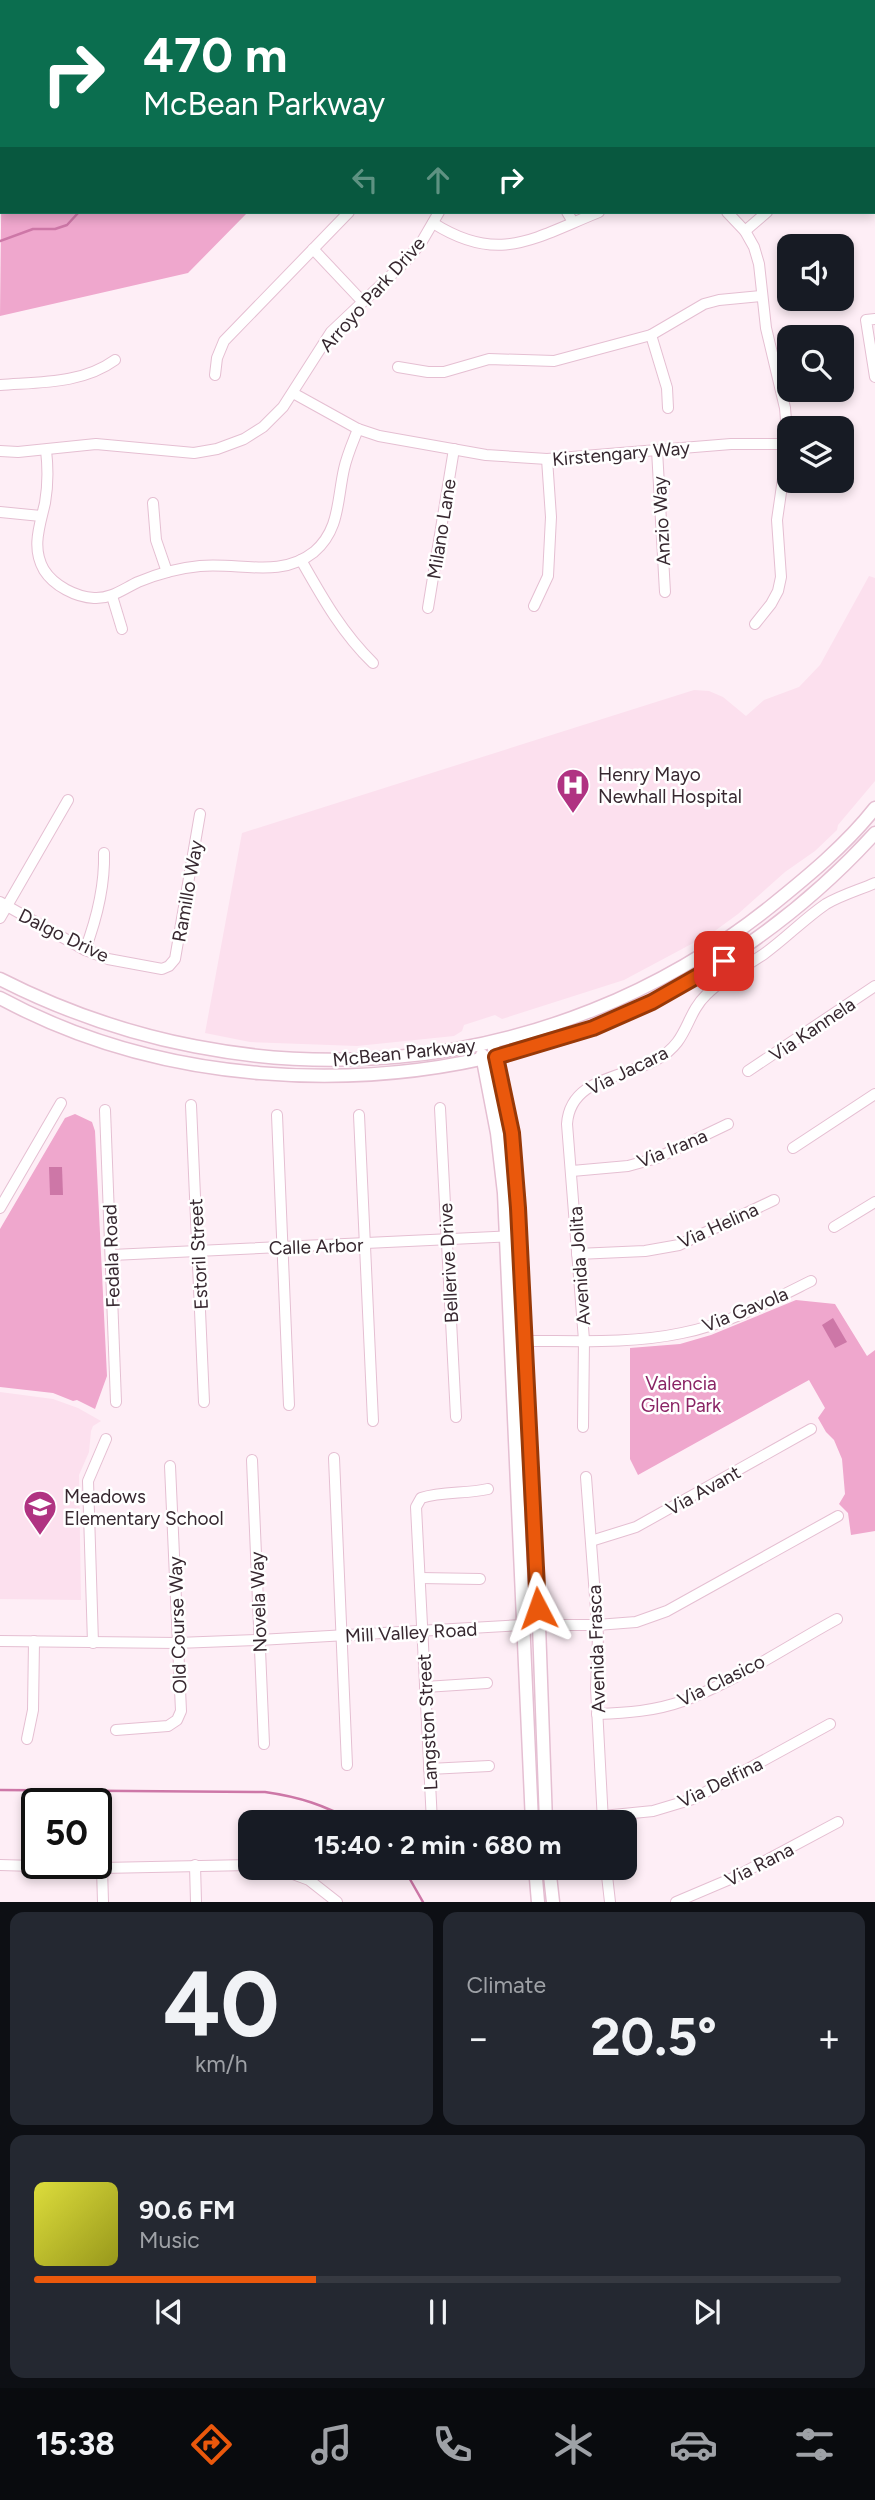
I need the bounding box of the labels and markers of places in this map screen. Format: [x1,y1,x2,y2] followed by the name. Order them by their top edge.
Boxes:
[598,763,742,808] place label: Henry Mayo Newhall Hospital
[554,766,592,815] hospital icon: Henry Mayo Newhall Hospital
[694,931,754,991] pin
[64,1485,224,1530] place label: Meadows Elementary School
[21,1488,59,1537] school or university icon: Meadows Elementary School

